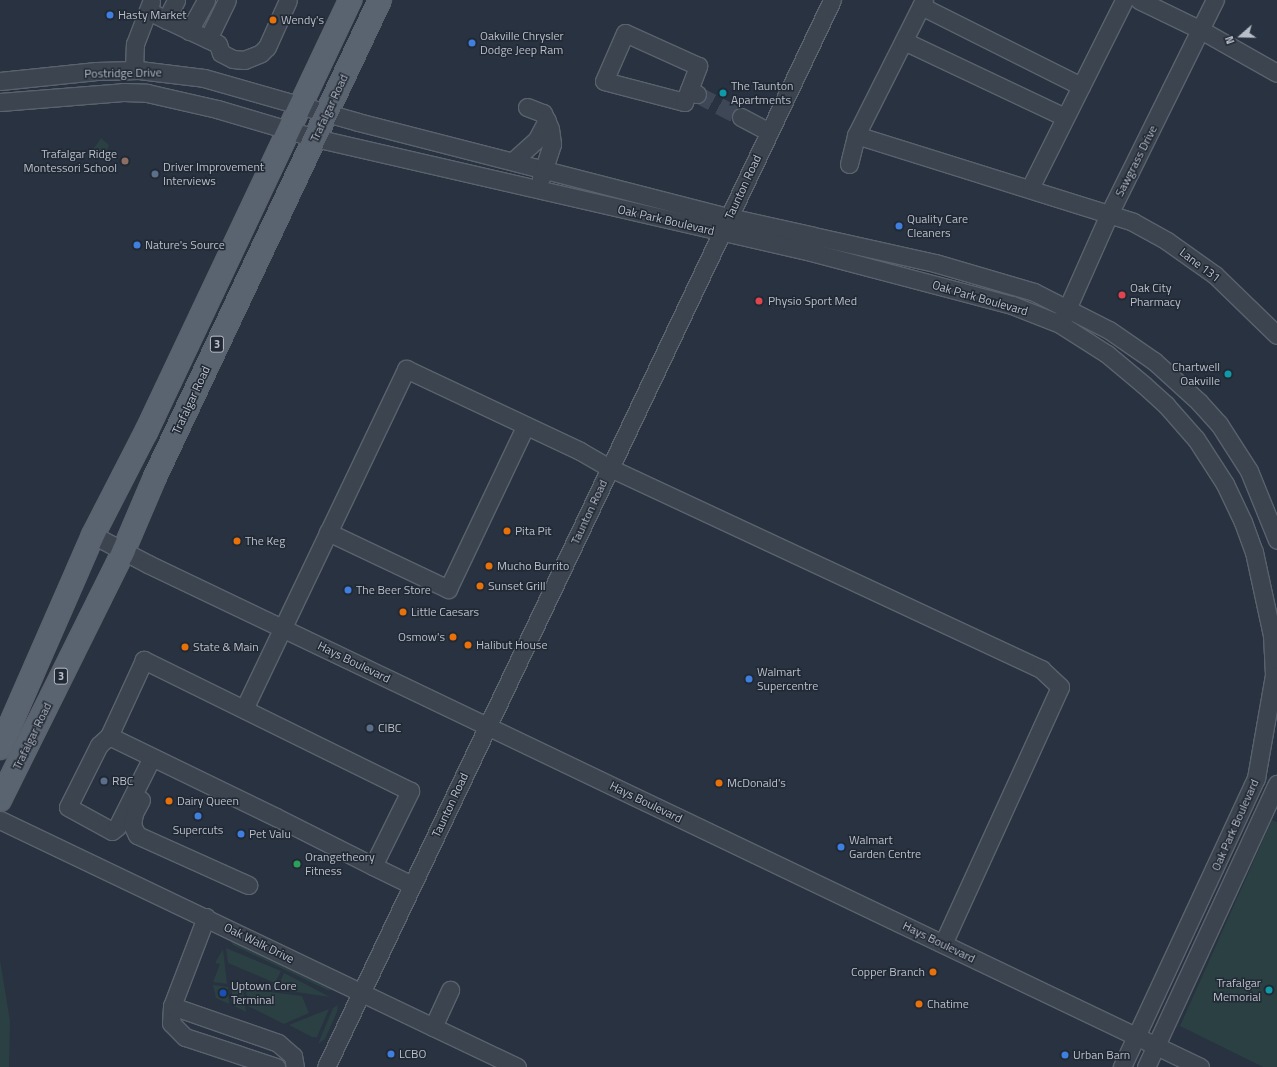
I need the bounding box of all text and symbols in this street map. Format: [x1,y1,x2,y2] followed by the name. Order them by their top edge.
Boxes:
[118,8,186,22] place label: Hasty Market
[105,10,115,20] marker: Hasty Market
[281,13,324,27] place label: Wendy's
[268,15,278,25] marker: Wendy's
[1221,16,1261,56] north arrow
[480,29,564,57] place label: Oakville Chrysler Dodge Jeep Ram
[1221,34,1239,46] text: N
[467,38,477,48] marker: Oakville Chrysler Dodge Jeep Ram
[84,65,162,81] street label: Postridge Drive
[307,72,351,144] street label: Trafalgar Road
[731,79,793,107] place label: The Taunton Apartments
[718,88,728,98] marker: The Taunton Apartments
[1112,123,1160,199] street label: Sawgrass Drive
[23,147,117,175] place label: Trafalgar Ridge Montessori School
[722,152,764,222] street label: Taunton Road
[120,156,130,166] marker: Trafalgar Ridge Montessori School
[163,160,264,188] place label: Driver Improvement Interviews
[150,169,160,179] marker: Driver Improvement Interviews
[616,202,716,238] street label: Oak Park Boulevard
[907,212,968,240] place label: Quality Care Cleaners
[894,221,904,231] marker: Quality Care Cleaners
[145,238,225,252] place label: Nature's Source
[132,240,142,250] marker: Nature's Source
[1177,245,1223,285] street label: Lane 131
[931,277,1029,319] street label: Oak Park Boulevard
[1130,281,1181,309] place label: Oak City Pharmacy
[1117,290,1127,300] marker: Oak City Pharmacy
[768,294,857,308] place label: Physio Sport Med
[753,295,765,307] marker: Physio Sport Med
[209,335,225,353] road number: 3
[1172,360,1220,388] place label: Chartwell Oakville
[169,364,213,436] street label: Trafalgar Road
[1223,369,1233,379] marker: Chartwell Oakville
[568,477,610,547] street label: Taunton Road
[515,524,552,538] place label: Pita Pit
[502,526,512,536] marker: Pita Pit
[245,534,285,548] place label: The Keg
[232,536,242,546] marker: The Keg
[497,559,569,573] place label: Mucho Burrito
[484,561,494,571] marker: Mucho Burrito
[488,579,545,593] place label: Sunset Grill
[475,581,485,591] marker: Sunset Grill
[356,583,431,597] place label: The Beer Store
[343,585,353,595] marker: The Beer Store
[411,605,479,619] place label: Little Caesars
[398,607,408,617] marker: Little Caesars
[398,630,445,644] place label: Osmow's
[448,632,458,642] marker: Osmow's
[315,638,393,686] street label: Hays Boulevard
[476,638,547,652] place label: Halibut House
[193,640,259,654] place label: State & Main
[463,640,473,650] marker: Halibut House
[180,642,190,652] marker: State & Main
[757,665,818,693] place label: Walmart Supercentre
[53,667,69,685] road number: 3
[744,674,754,684] marker: Walmart Supercentre
[9,700,55,772] street label: Trafalgar Road
[378,721,401,735] place label: CIBC
[365,723,375,733] marker: CIBC
[429,770,471,840] street label: Taunton Road
[112,774,133,788] place label: RBC
[99,776,109,786] marker: RBC
[727,776,786,790] place label: McDonald's
[1208,777,1262,873] street label: Oak Park Boulevard
[607,778,685,826] street label: Hays Boulevard
[714,778,724,788] marker: McDonald's
[177,794,239,808] place label: Dairy Queen
[164,796,174,806] marker: Dairy Queen
[193,811,203,821] marker: Supercuts
[173,823,223,837] place label: Supercuts
[249,827,291,841] place label: Pet Valu
[236,829,246,839] marker: Pet Valu
[849,833,921,861] place label: Walmart Garden Centre
[836,842,846,852] marker: Walmart Garden Centre
[305,850,375,878] place label: Orangetheory Fitness
[292,859,302,869] marker: Orangetheory Fitness
[900,918,978,966] street label: Hays Boulevard
[222,920,296,966] street label: Oak Walk Drive
[851,965,925,979] place label: Copper Branch
[928,967,938,977] marker: Copper Branch
[1213,976,1261,1004] place label: Trafalgar Memorial
[231,979,297,1007] place label: Uptown Core Terminal
[1264,985,1274,995] marker: Trafalgar Memorial
[218,988,228,998] marker: Uptown Core Terminal
[927,997,969,1011] place label: Chatime
[914,999,924,1009] marker: Chatime
[399,1047,426,1061] place label: LCBO
[1073,1048,1130,1062] place label: Urban Barn
[386,1049,396,1059] marker: LCBO
[1060,1050,1070,1060] marker: Urban Barn

